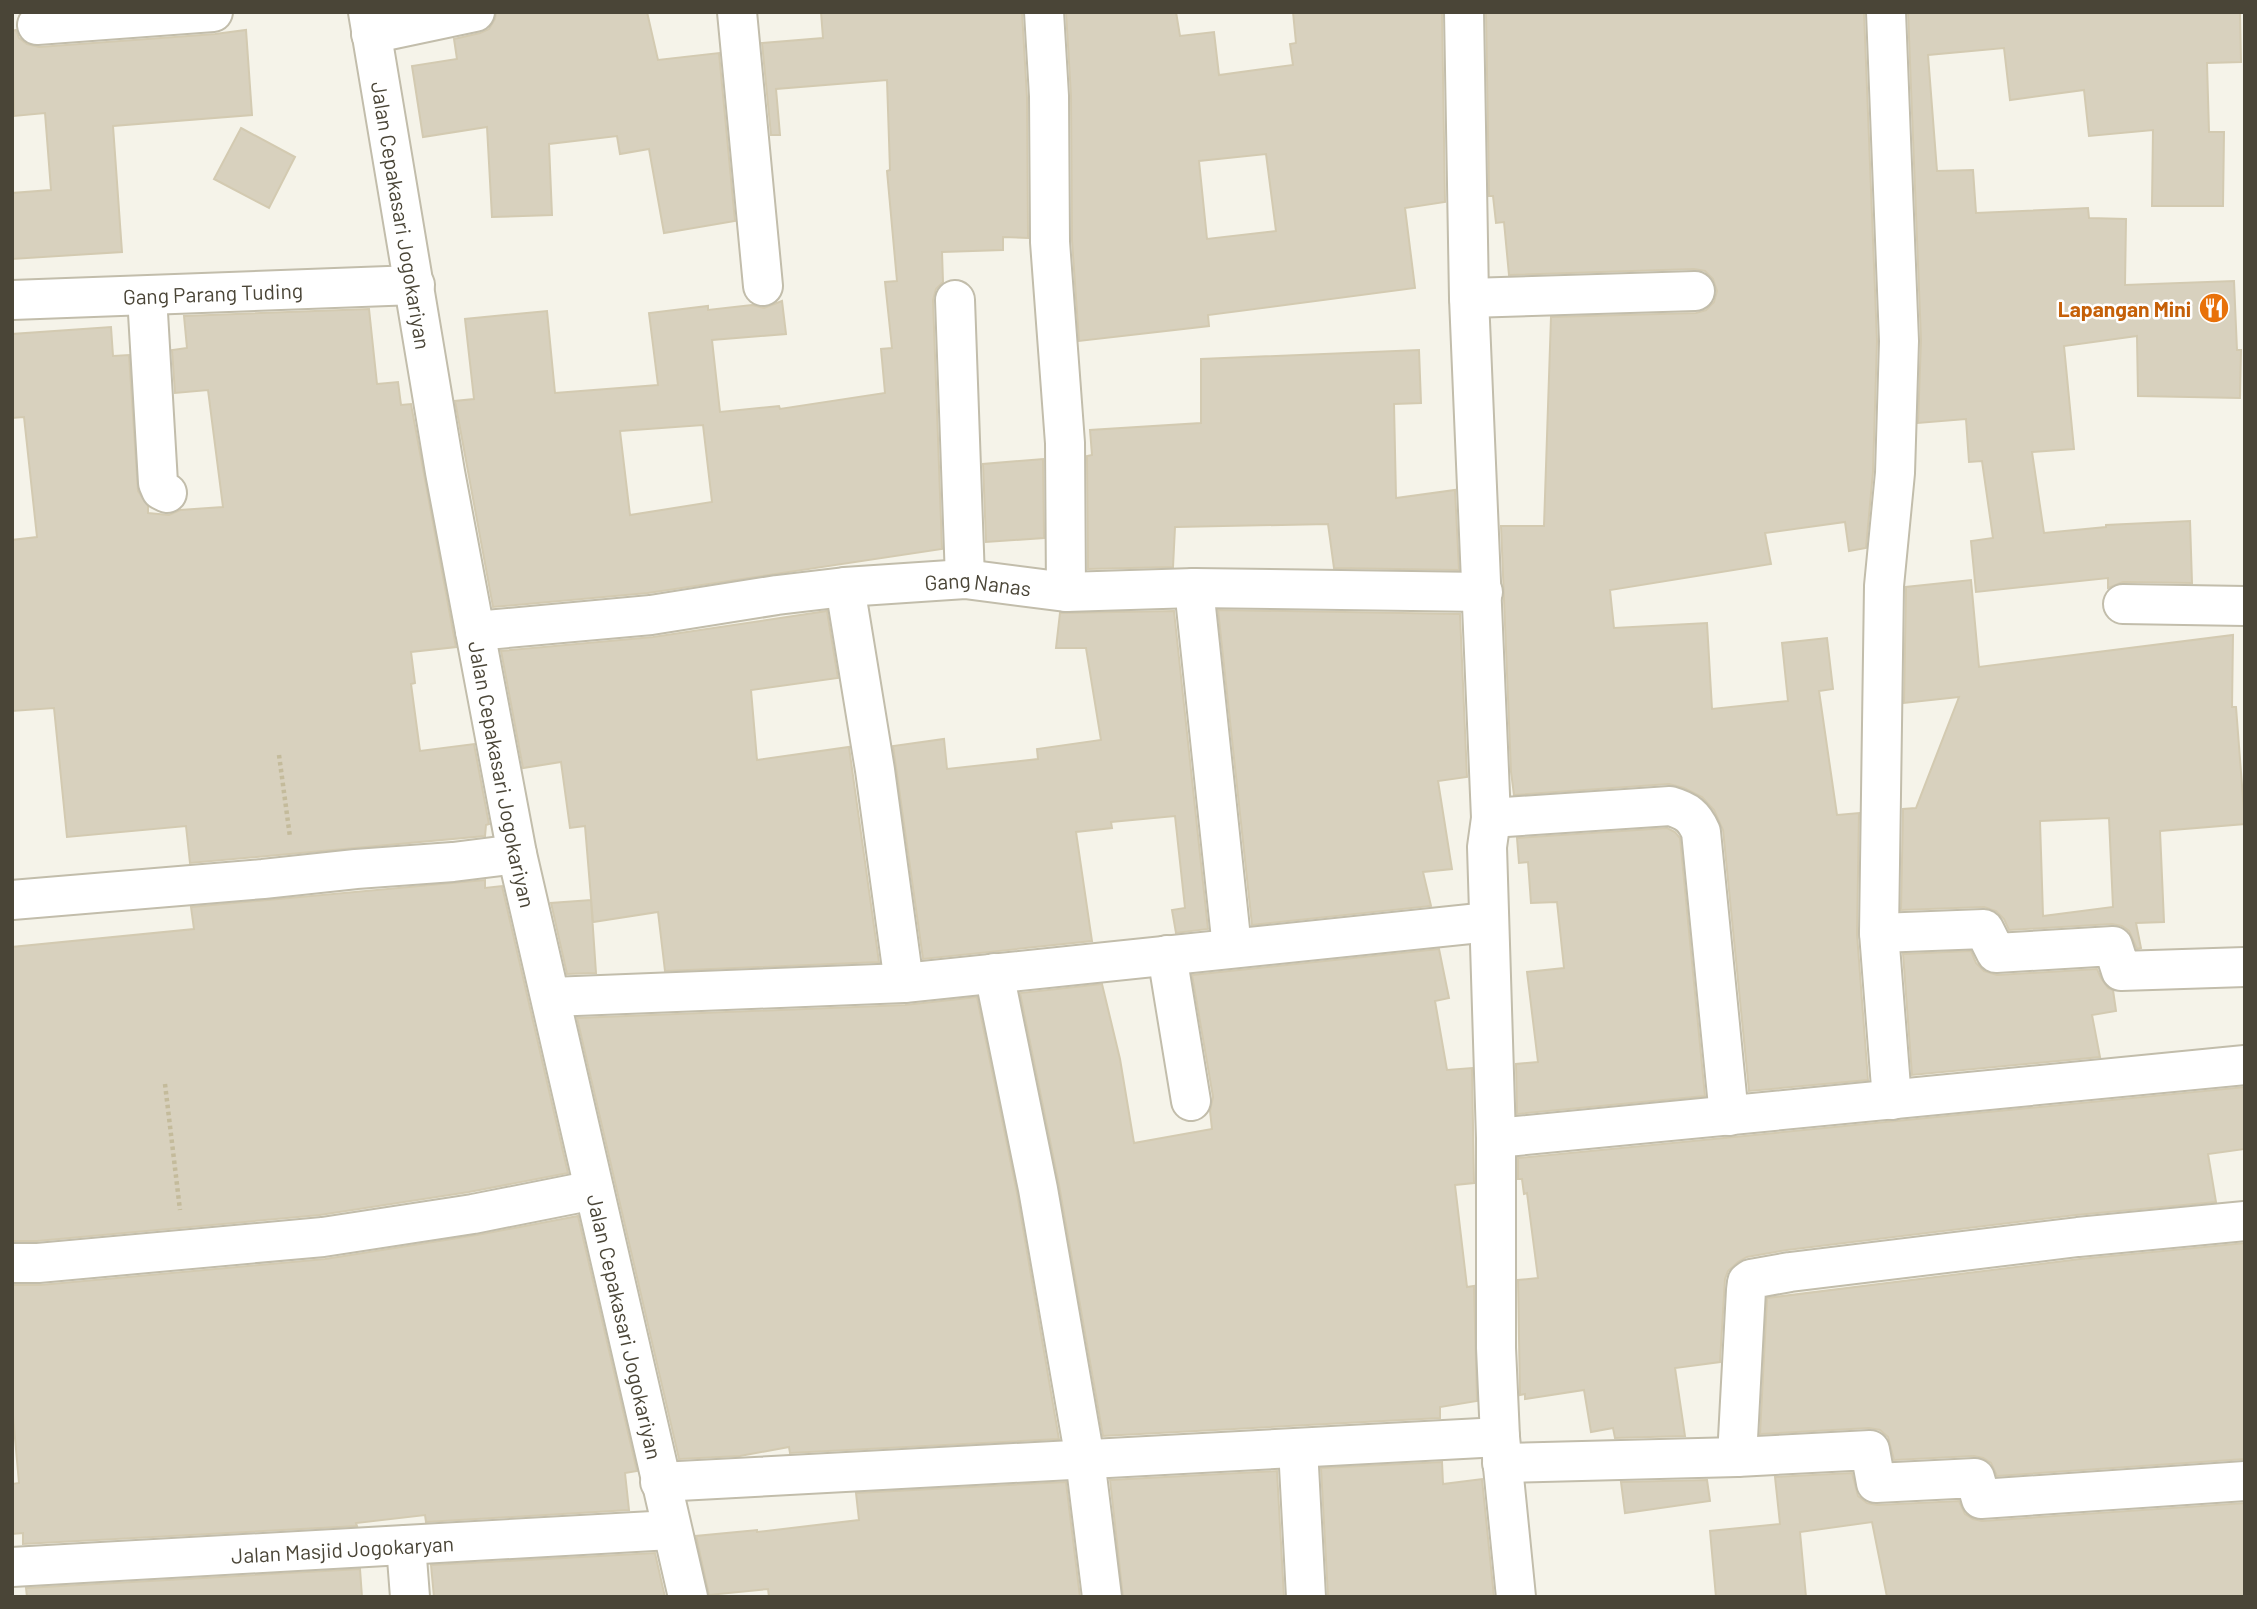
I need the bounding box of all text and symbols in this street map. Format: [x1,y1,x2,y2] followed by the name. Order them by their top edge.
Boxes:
[367,79,437,351] street label: Jalan Cepakasari Jogokariyan
[122,277,303,308] street label: Gang Parang Tuding
[2197,291,2231,325] restaurant icon: Lapangan Mini
[2058,296,2191,321] place label: Lapangan Mini
[924,566,1033,600] street label: Gang Nanas
[465,639,541,910] street label: Jalan Cepakasari Jogokariyan
[583,1192,668,1462] street label: Jalan Cepakasari Jogokariyan
[230,1530,455,1567] street label: Jalan Masjid Jogokaryan

